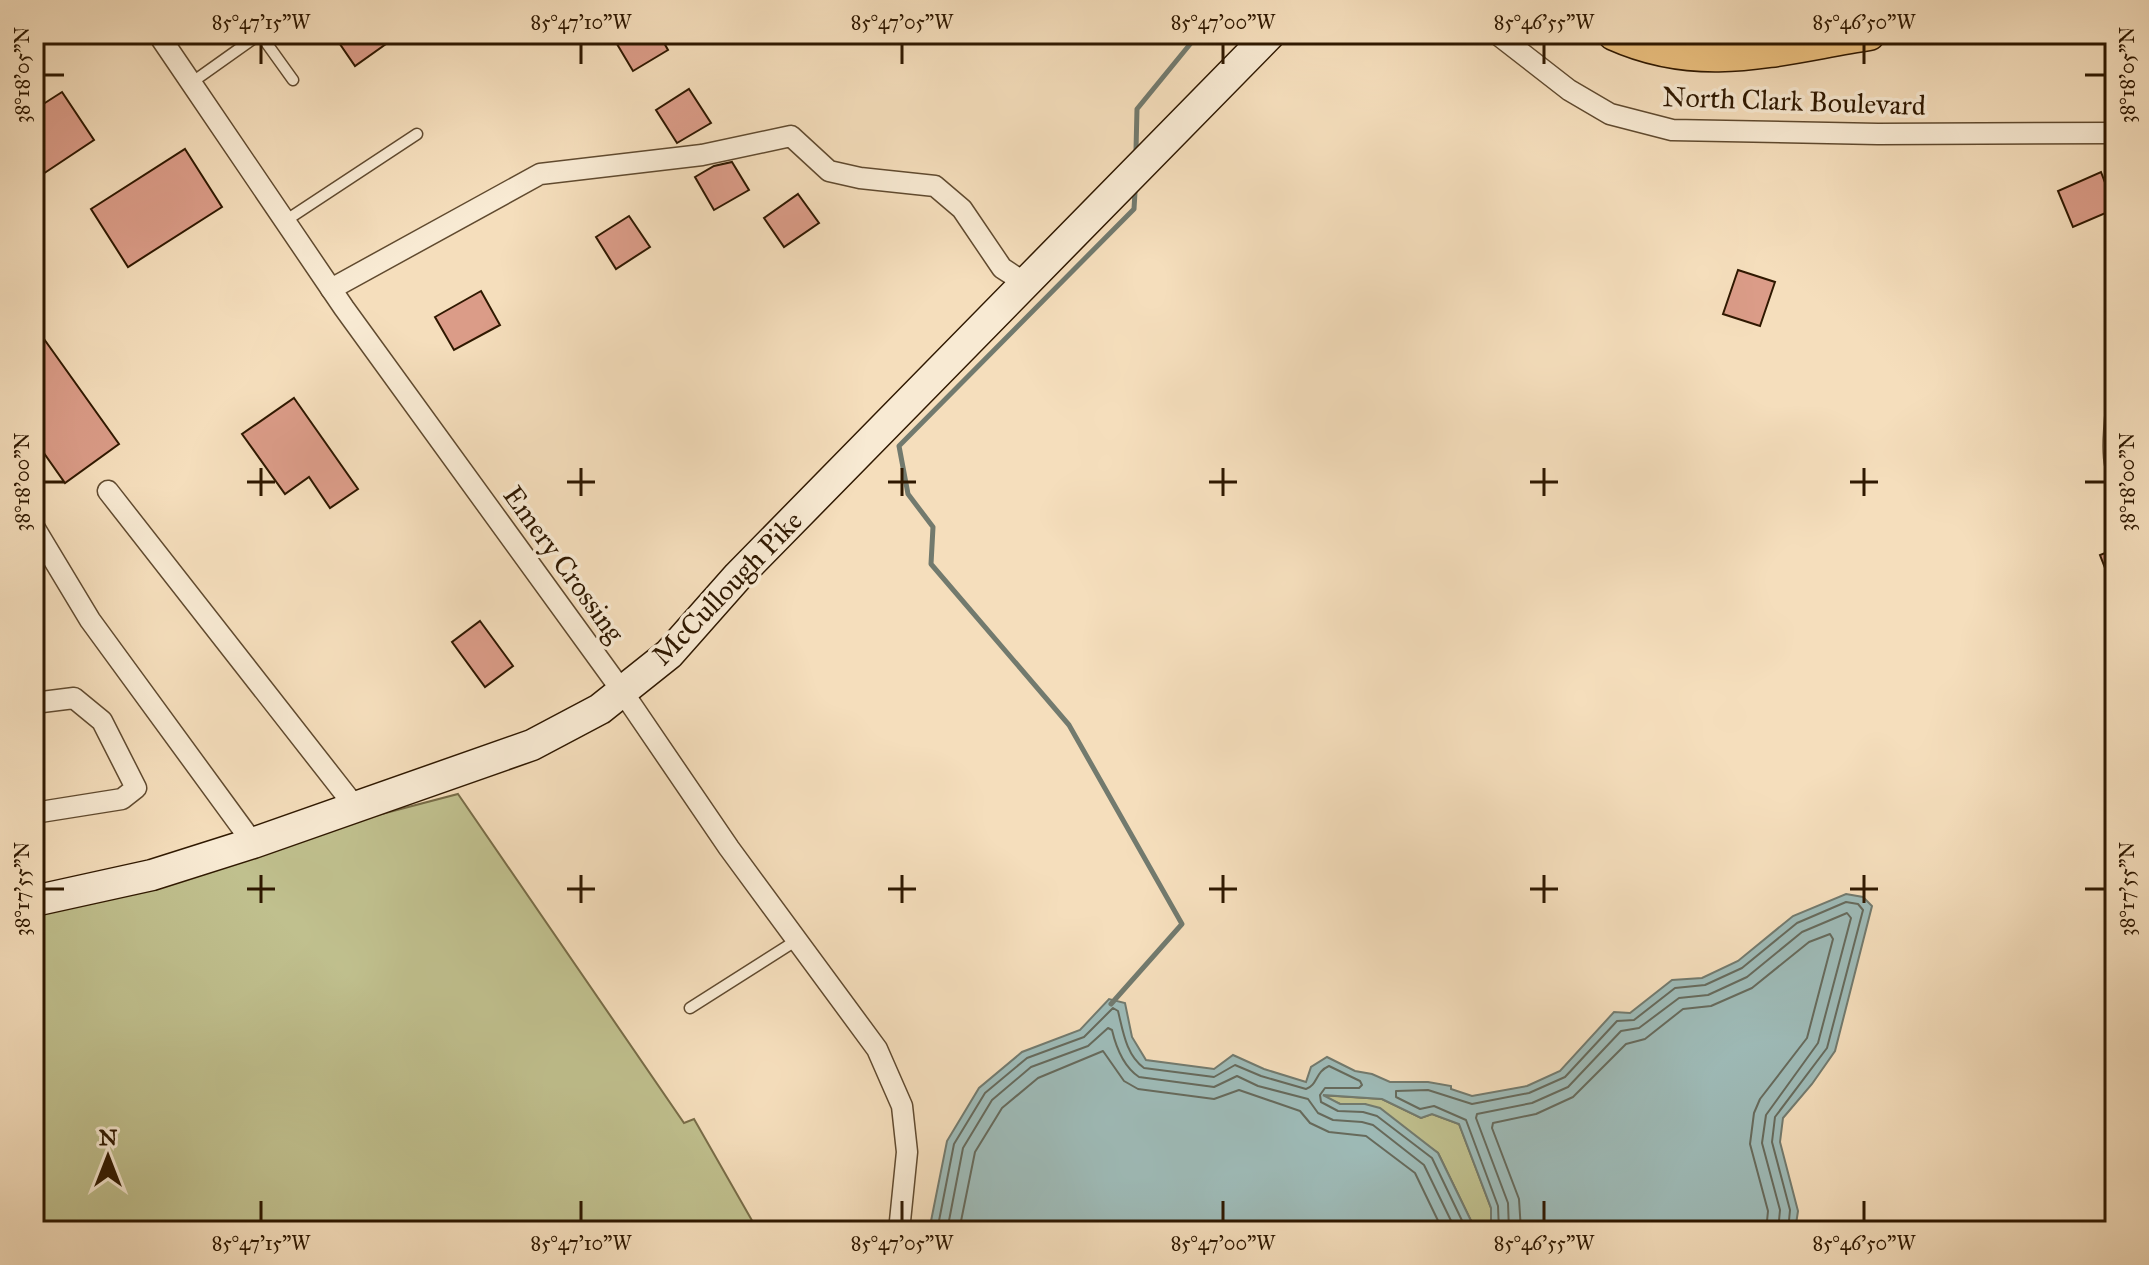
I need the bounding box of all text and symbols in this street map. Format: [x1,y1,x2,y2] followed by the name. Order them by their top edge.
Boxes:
[212,10,311,34] text: 85°47'15"W
[531,10,632,34] text: 85°47'10"W
[851,10,954,34] text: 85°47'05"W
[1171,10,1276,34] text: 85°47'00"W
[1494,10,1595,34] text: 85°46'55"W
[1813,10,1916,34] text: 85°46'50"W
[10,27,34,123] text: 38°18'05"N
[2115,27,2139,123] text: 38°18'05"N
[1662,79,1926,123] street label: North Clark Boulevard
[10,432,34,531] text: 38°18'00"N
[2115,432,2139,531] text: 38°18'00"N
[495,479,633,650] street label: Emery Crossing
[644,503,810,673] street label: McCullough Pike
[10,842,34,936] text: 38°17'55"N
[2115,842,2139,936] text: 38°17'55"N
[68,1117,148,1197] north arrow
[99,1124,118,1151] text: N
[212,1231,311,1255] text: 85°47'15"W
[531,1231,632,1255] text: 85°47'10"W
[851,1231,954,1255] text: 85°47'05"W
[1171,1231,1276,1255] text: 85°47'00"W
[1494,1231,1595,1255] text: 85°46'55"W
[1813,1231,1916,1255] text: 85°46'50"W

